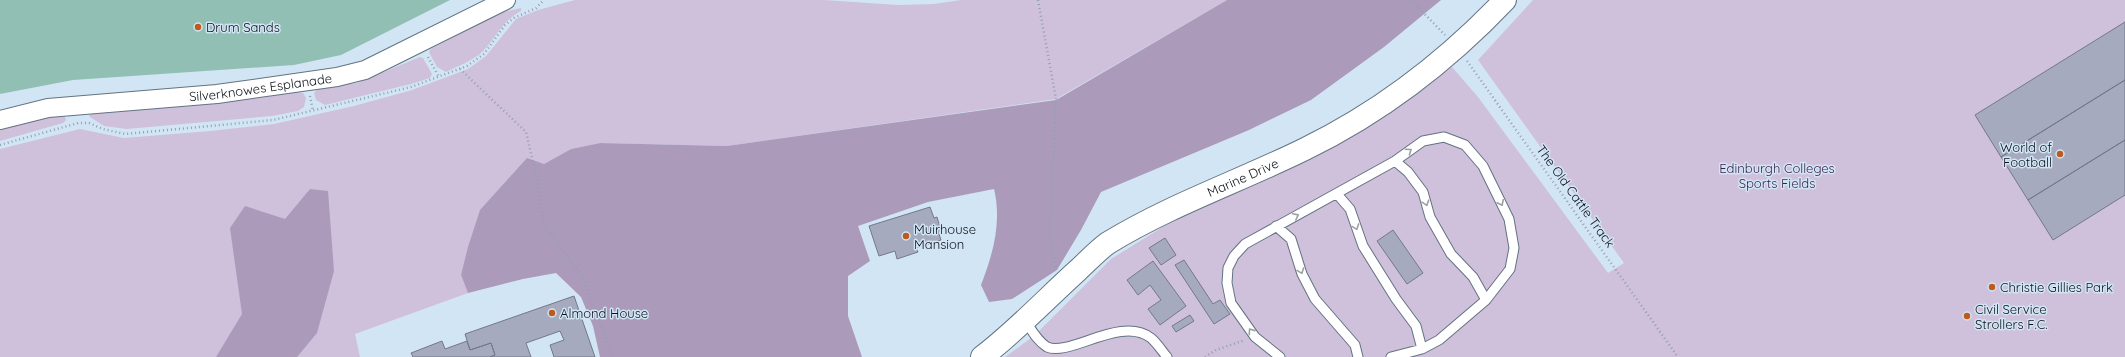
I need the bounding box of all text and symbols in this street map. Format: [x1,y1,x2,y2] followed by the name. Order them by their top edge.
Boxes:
[206,19,280,35] place label: Drum Sands
[193,22,203,32] marker: Drum Sands
[188,70,333,104] street label: Silverknowes Esplanade
[2000,139,2052,170] place label: World of Football
[1533,142,1619,250] street label: The Old Cattle Track
[1404,149,1411,156] one-way arrow
[2055,149,2065,159] marker: World of Football
[1205,155,1281,200] street label: Marine Drive
[1719,160,1835,191] park label: Edinburgh Colleges Sports Fields
[1421,199,1430,206] one-way arrow
[1496,199,1504,206] one-way arrow
[1291,213,1299,220] one-way arrow
[914,221,976,252] place label: Muirhouse Mansion
[1352,224,1360,231] one-way arrow
[901,231,911,241] marker: Muirhouse Mansion
[1297,267,1305,274] one-way arrow
[2000,279,2113,295] place label: Christie Gillies Park
[1987,282,1997,292] marker: Christie Gillies Park
[1975,301,2048,332] place label: Civil Service Strollers F.C.
[560,305,648,321] place label: Almond House
[547,308,557,318] marker: Almond House
[1962,311,1972,321] marker: Civil Service Strollers F.C.
[1249,329,1256,336] one-way arrow

